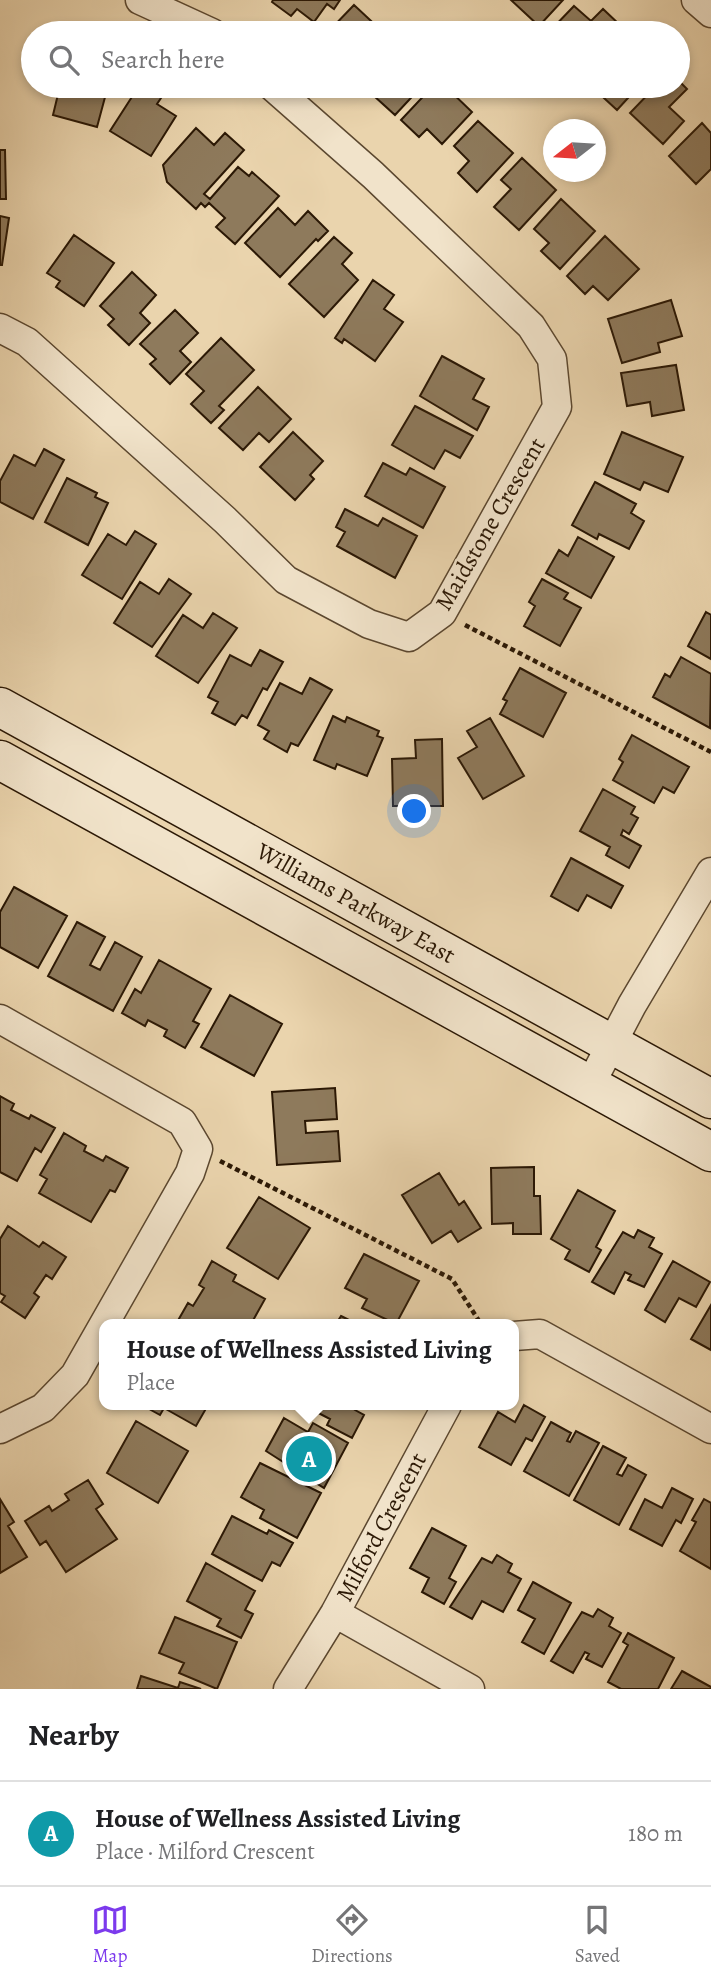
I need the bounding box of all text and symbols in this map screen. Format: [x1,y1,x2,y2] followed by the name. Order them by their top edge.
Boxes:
[21,21,690,98] search box
[45,41,83,79] icon: search
[101,42,225,77] text: Search here
[543,119,606,182] north arrow
[427,432,553,616] street label: Maidstone Crescent
[397,794,431,828] your location
[250,835,461,971] street label: Williams Parkway East
[99,1319,519,1410] popup
[126,1332,492,1367] text: House of Wellness Assisted Living
[126,1367,175,1398] text: Place
[286,1433,332,1485] pin: A
[328,1447,434,1607] street label: Milford Crescent
[28,1715,119,1755] text: Nearby
[95,1801,460,1836] text: House of Wellness Assisted Living
[44,1818,58,1849] text: A
[628,1818,683,1849] text: 180 m
[95,1836,315,1867] text: Place · Milford Crescent
[91,1901,129,1969] tab: Map
[311,1901,393,1969] tab: Directions
[575,1901,620,1969] tab: Saved

